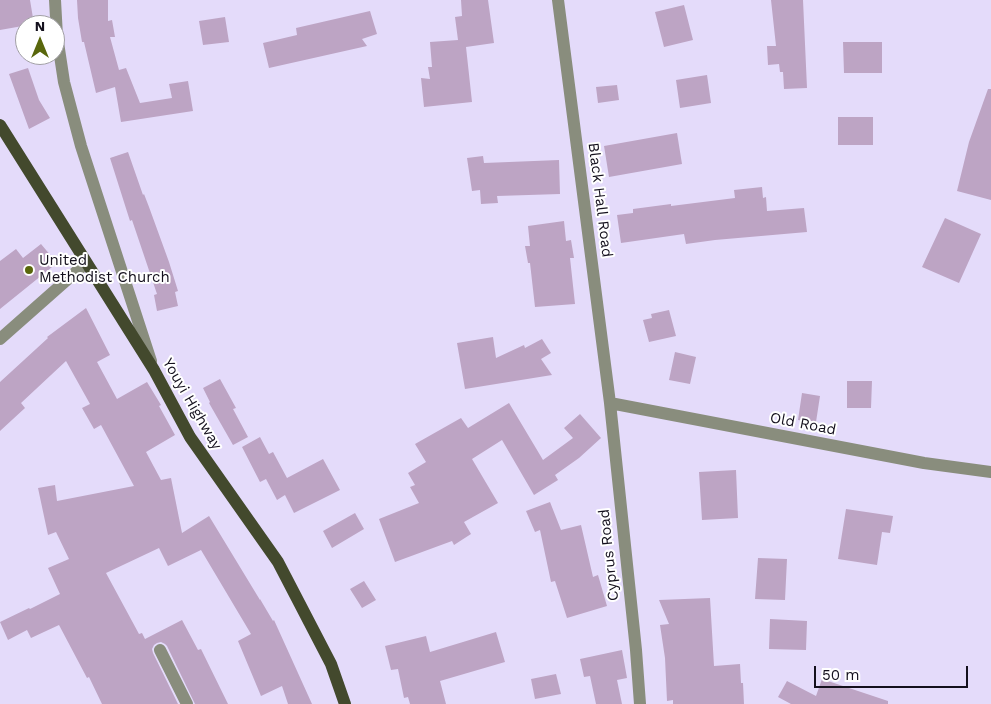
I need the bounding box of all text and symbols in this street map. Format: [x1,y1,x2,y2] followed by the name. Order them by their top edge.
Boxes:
[15,15,65,65] north arrow
[35,18,45,34] text: N
[584,142,616,258] street label: Black Hall Road
[39,252,170,287] place label: United Methodist Church
[23,264,35,276] marker: United Methodist Church
[158,355,226,453] street label: Youyi Highway
[768,409,838,439] street label: Old Road
[595,508,623,602] street label: Cyprus Road
[816,656,970,688] scale bar
[822,666,859,684] text: 50 m

